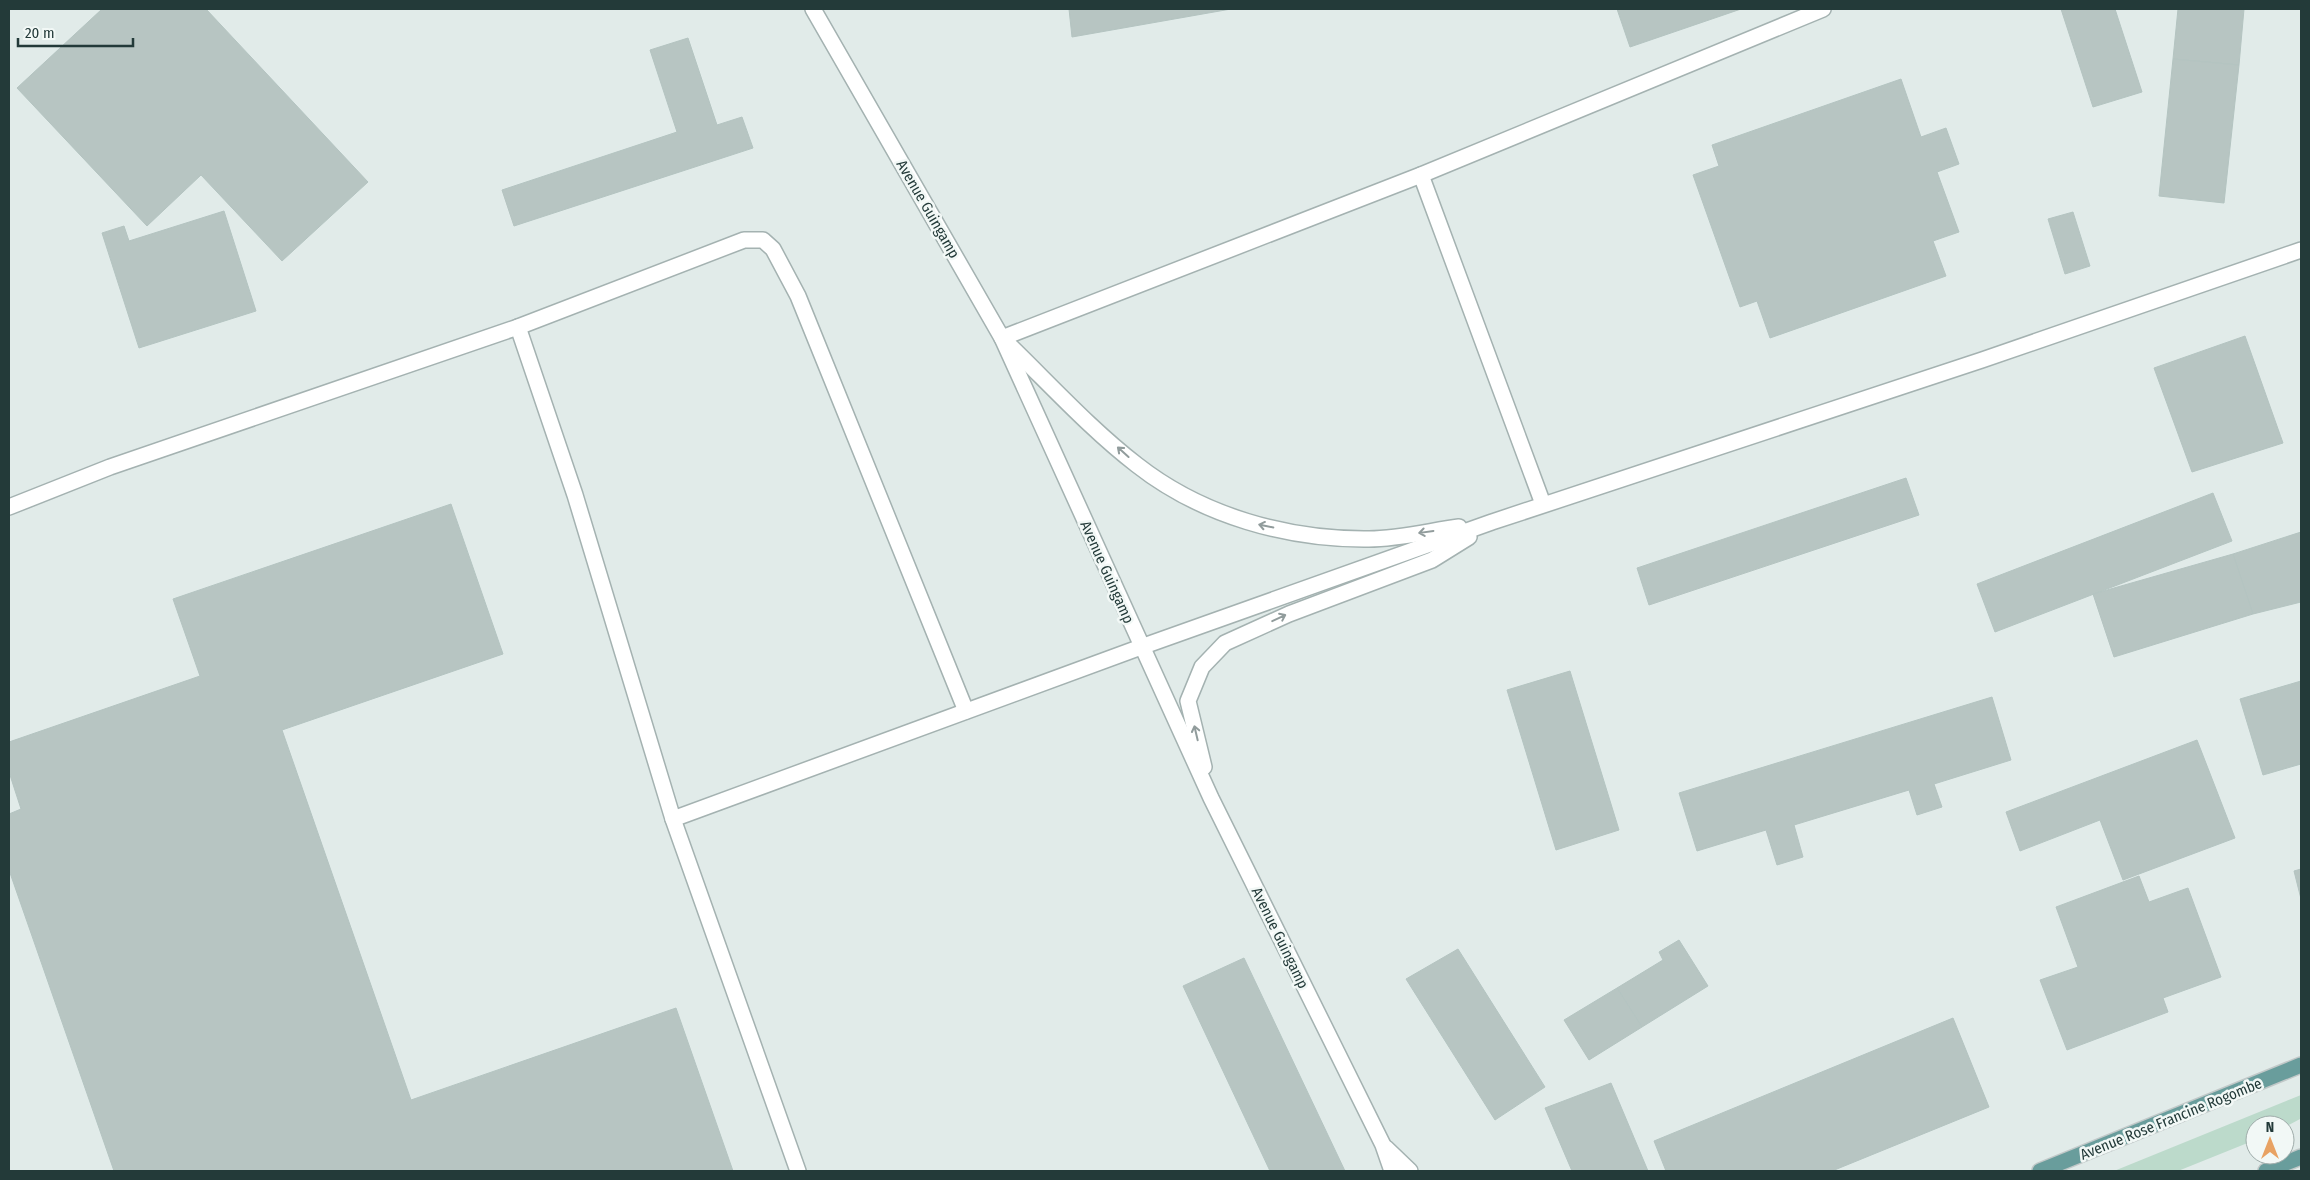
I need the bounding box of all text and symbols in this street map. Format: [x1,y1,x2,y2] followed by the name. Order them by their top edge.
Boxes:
[18,15,132,47] scale bar
[25,24,55,42] text: 20 m
[893,157,963,261] street label: Avenue Guingamp
[1116,446,1129,458] one-way arrow
[1076,518,1138,626] street label: Avenue Guingamp
[1258,521,1274,530] one-way arrow
[1419,527,1435,537] one-way arrow
[1271,613,1286,622] one-way arrow
[1191,726,1200,742] one-way arrow
[1248,884,1312,992] street label: Avenue Guingamp
[2078,1074,2264,1164] street label: Avenue Rose Francine Rogombe
[2245,1115,2295,1165] north arrow
[2266,1119,2274,1136] text: N

